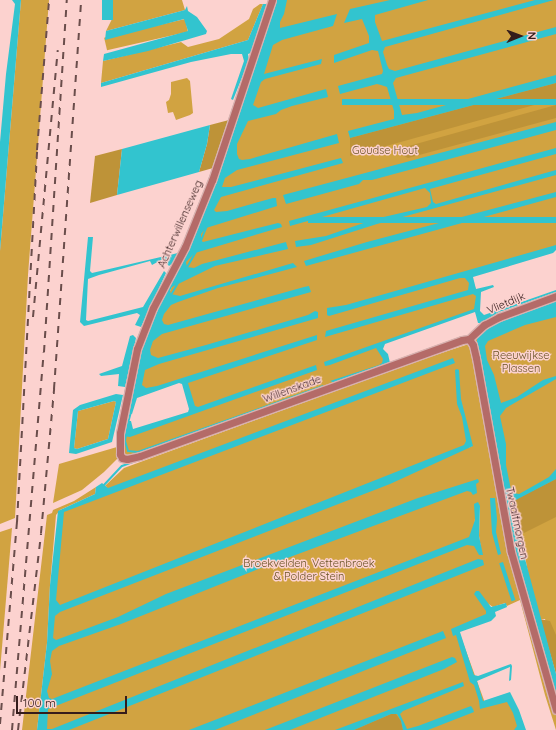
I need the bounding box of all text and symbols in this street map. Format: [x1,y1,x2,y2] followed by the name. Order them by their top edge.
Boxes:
[500,16,540,56] north arrow
[525,32,539,40] text: N
[352,143,418,157] park label: Goudse Hout
[155,178,205,270] street label: Achterwillenseweg
[485,289,527,317] street label: Vlietdijk
[493,349,549,375] park label: Reeuwijkse Plassen
[261,372,323,406] street label: Willenskade
[503,486,531,560] street label: Twaalfmorgen
[243,557,375,583] park label: Broekvelden, Vettenbroek & Polder Stein
[18,688,129,714] scale bar
[23,695,56,710] text: 100 m

